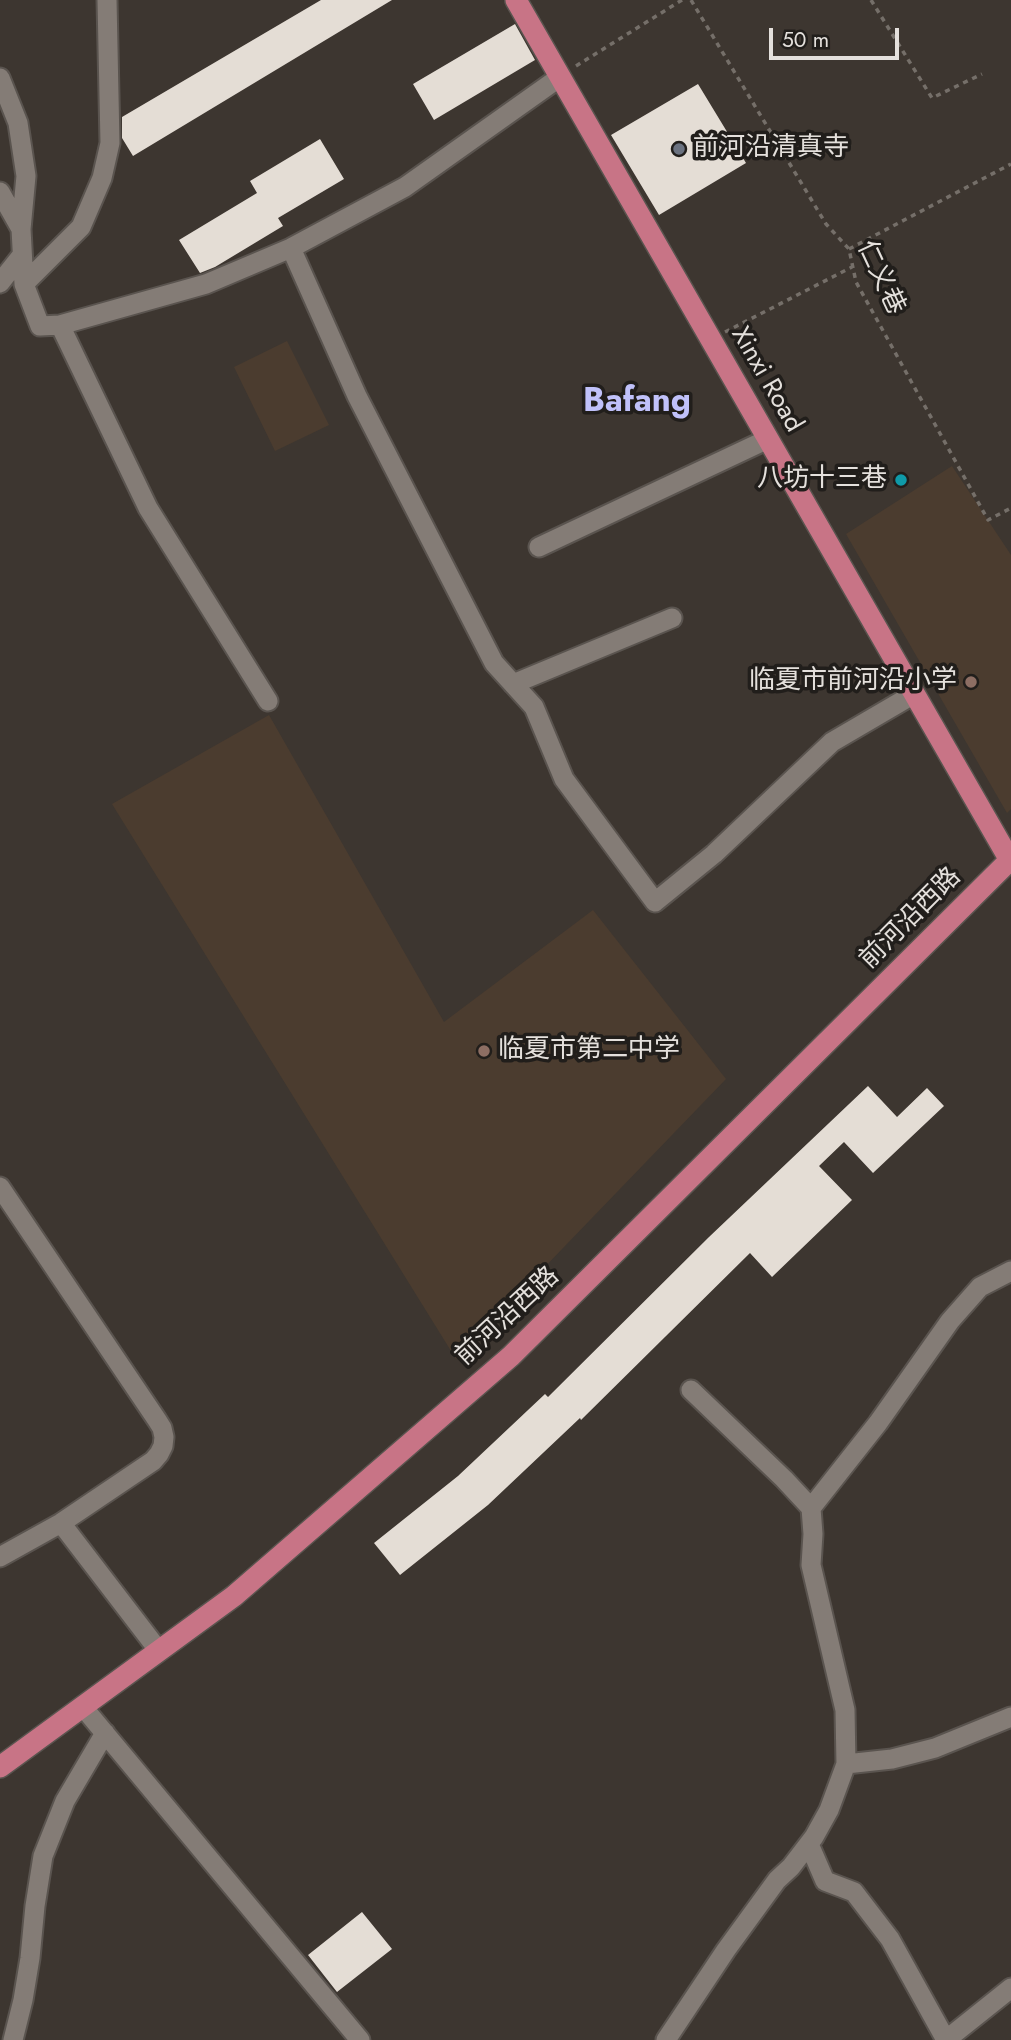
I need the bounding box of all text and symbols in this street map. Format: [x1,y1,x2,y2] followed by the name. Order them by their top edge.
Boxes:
[773,14,902,58] scale bar
[782,25,829,55] text: 50 m
[693,133,849,165] place label: 前河沿清真寺
[671,141,687,157] marker: 前河沿清真寺
[849,236,911,320] street label: 仁义巷
[723,322,809,438] street label: Xinxi Road
[583,383,691,423] district label: Bafang
[757,464,887,496] place label: 八坊十三巷
[893,472,909,488] marker: 八坊十三巷
[749,666,957,698] place label: 临夏市前河沿小学
[963,674,979,690] marker: 临夏市前河沿小学
[854,862,968,976] street label: 前河沿西路
[498,1035,680,1067] place label: 临夏市第二中学
[476,1043,492,1059] marker: 临夏市第二中学
[450,1261,566,1373] street label: 前河沿西路

